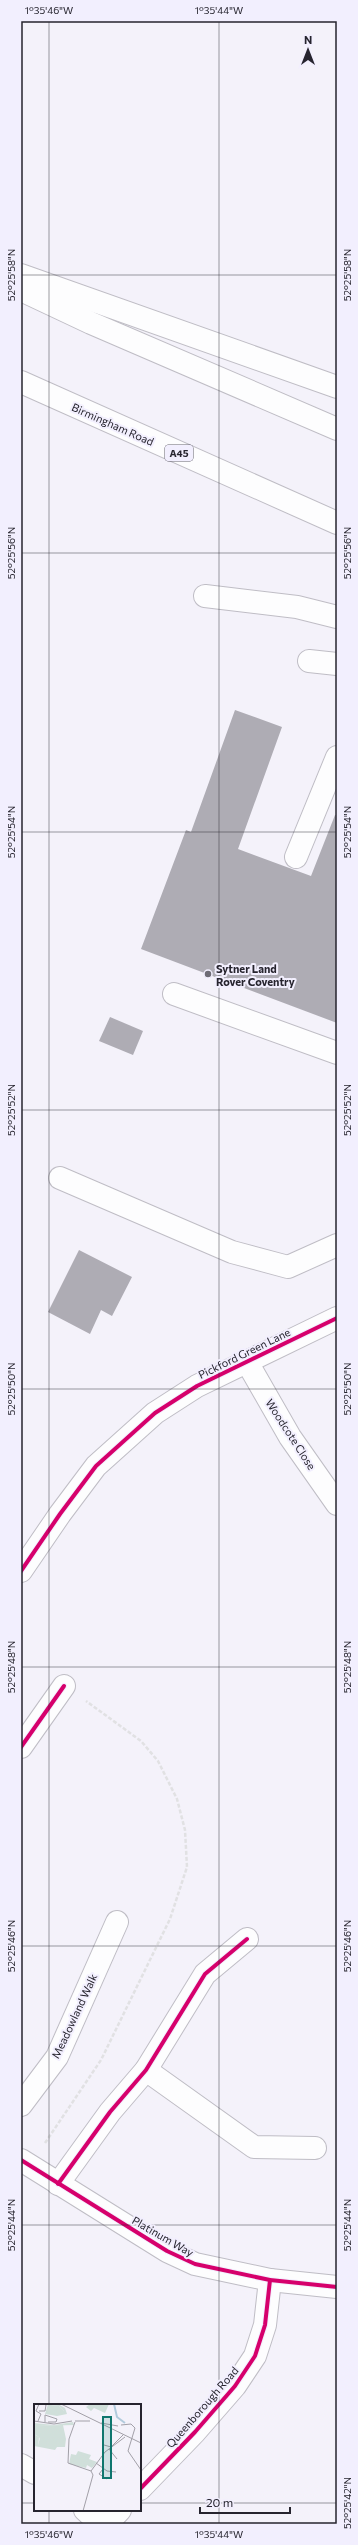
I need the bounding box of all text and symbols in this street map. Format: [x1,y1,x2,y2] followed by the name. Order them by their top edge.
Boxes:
[25,4,73,16] text: 1°35'46"W
[195,4,243,16] text: 1°35'44"W
[288,30,328,70] north arrow
[304,33,312,46] text: N
[5,249,17,301] text: 52°25'58"N
[341,249,353,301] text: 52°25'58"N
[70,400,156,448] street label: Birmingham Road
[165,445,193,461] road number: A45
[5,527,17,579] text: 52°25'56"N
[341,527,353,579] text: 52°25'56"N
[5,806,17,858] text: 52°25'54"N
[341,806,353,858] text: 52°25'54"N
[216,962,295,988] place label: Sytner Land Rover Coventry
[203,969,213,979] marker: Sytner Land Rover Coventry
[5,1084,17,1136] text: 52°25'52"N
[341,1084,353,1136] text: 52°25'52"N
[196,1325,292,1381] street label: Pickford Green Lane
[5,1363,17,1415] text: 52°25'50"N
[341,1363,353,1415] text: 52°25'50"N
[263,1396,319,1472] street label: Woodcote Close
[5,1641,17,1693] text: 52°25'48"N
[341,1641,353,1693] text: 52°25'48"N
[5,1920,17,1972] text: 52°25'46"N
[341,1920,353,1972] text: 52°25'46"N
[49,1972,99,2060] street label: Meadowland Walk
[5,2199,17,2251] text: 52°25'44"N
[341,2199,353,2251] text: 52°25'44"N
[130,2213,196,2259] street label: Platinum Way
[163,2364,241,2450] street label: Queenborough Road
[34,2404,141,2511] inset map
[341,2477,353,2529] text: 52°25'42"N
[200,2489,290,2515] scale bar
[206,2495,233,2509] text: 20 m
[25,2528,73,2540] text: 1°35'46"W
[195,2528,243,2540] text: 1°35'44"W

